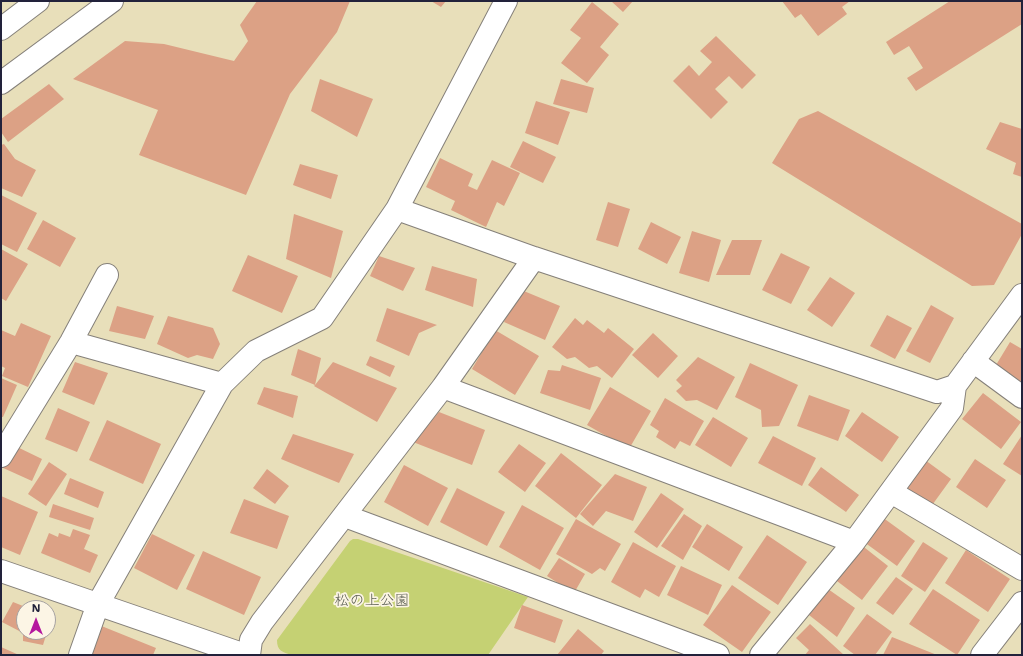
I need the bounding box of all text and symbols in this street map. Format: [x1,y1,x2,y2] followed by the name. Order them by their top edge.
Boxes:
[335,592,409,610] park label: 松の上公園
[16,600,56,640] north arrow
[32,601,40,616] text: N

